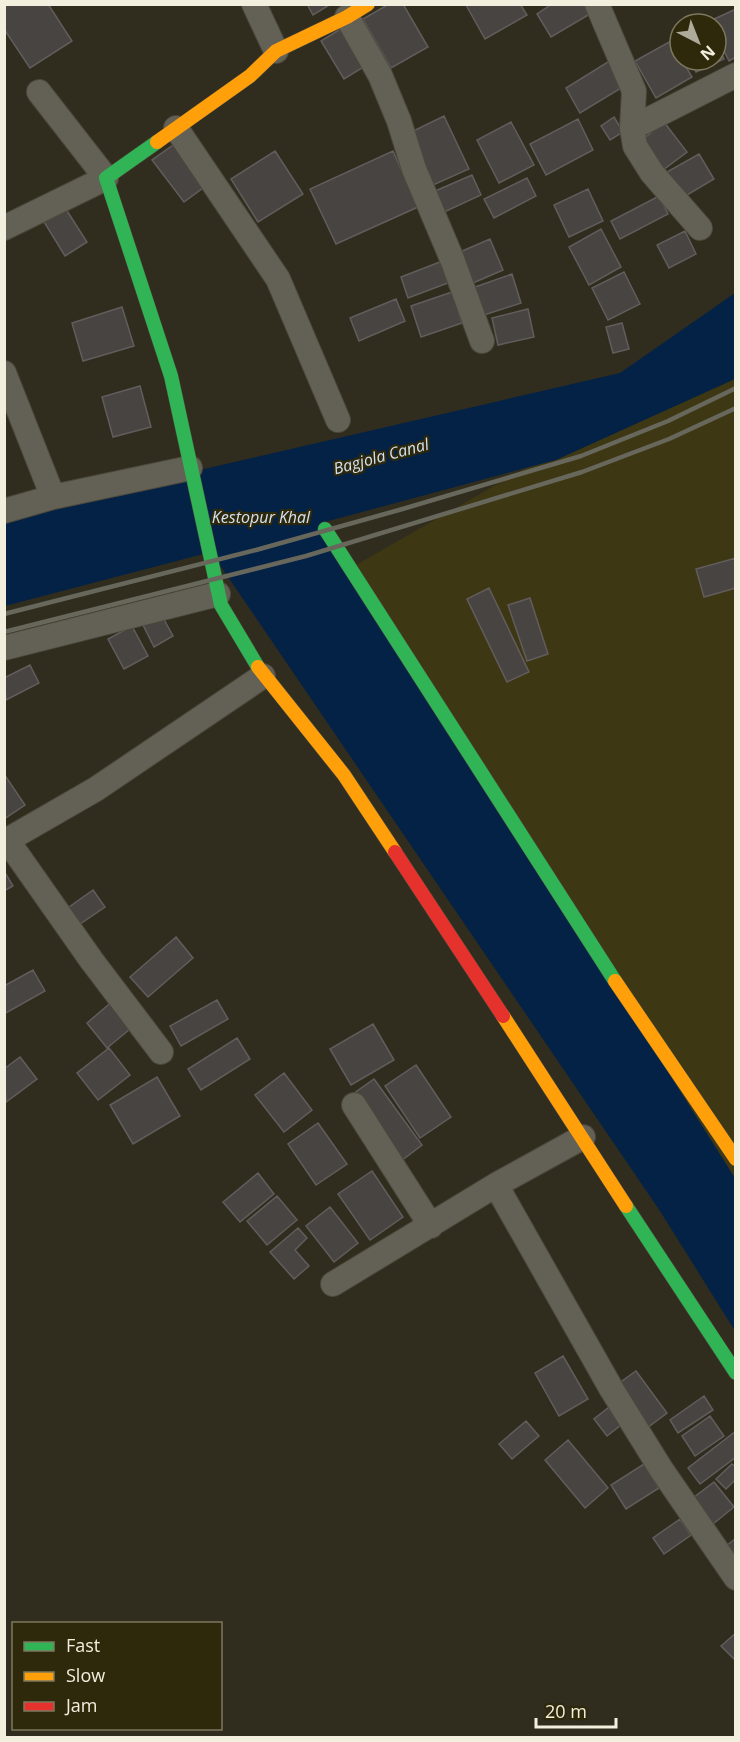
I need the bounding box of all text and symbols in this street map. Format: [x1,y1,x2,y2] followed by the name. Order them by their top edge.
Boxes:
[668,12,728,72] north arrow
[696,41,720,66] text: N
[331,432,432,479] water label: Bagjola Canal
[212,506,311,528] water label: Kestopur Khal
[12,1622,222,1730] legend
[66,1633,100,1657] text: Fast
[66,1663,105,1687] text: Slow
[536,1691,616,1729] scale bar
[64,1693,98,1717] text: Jam
[545,1699,587,1723] text: 20 m

